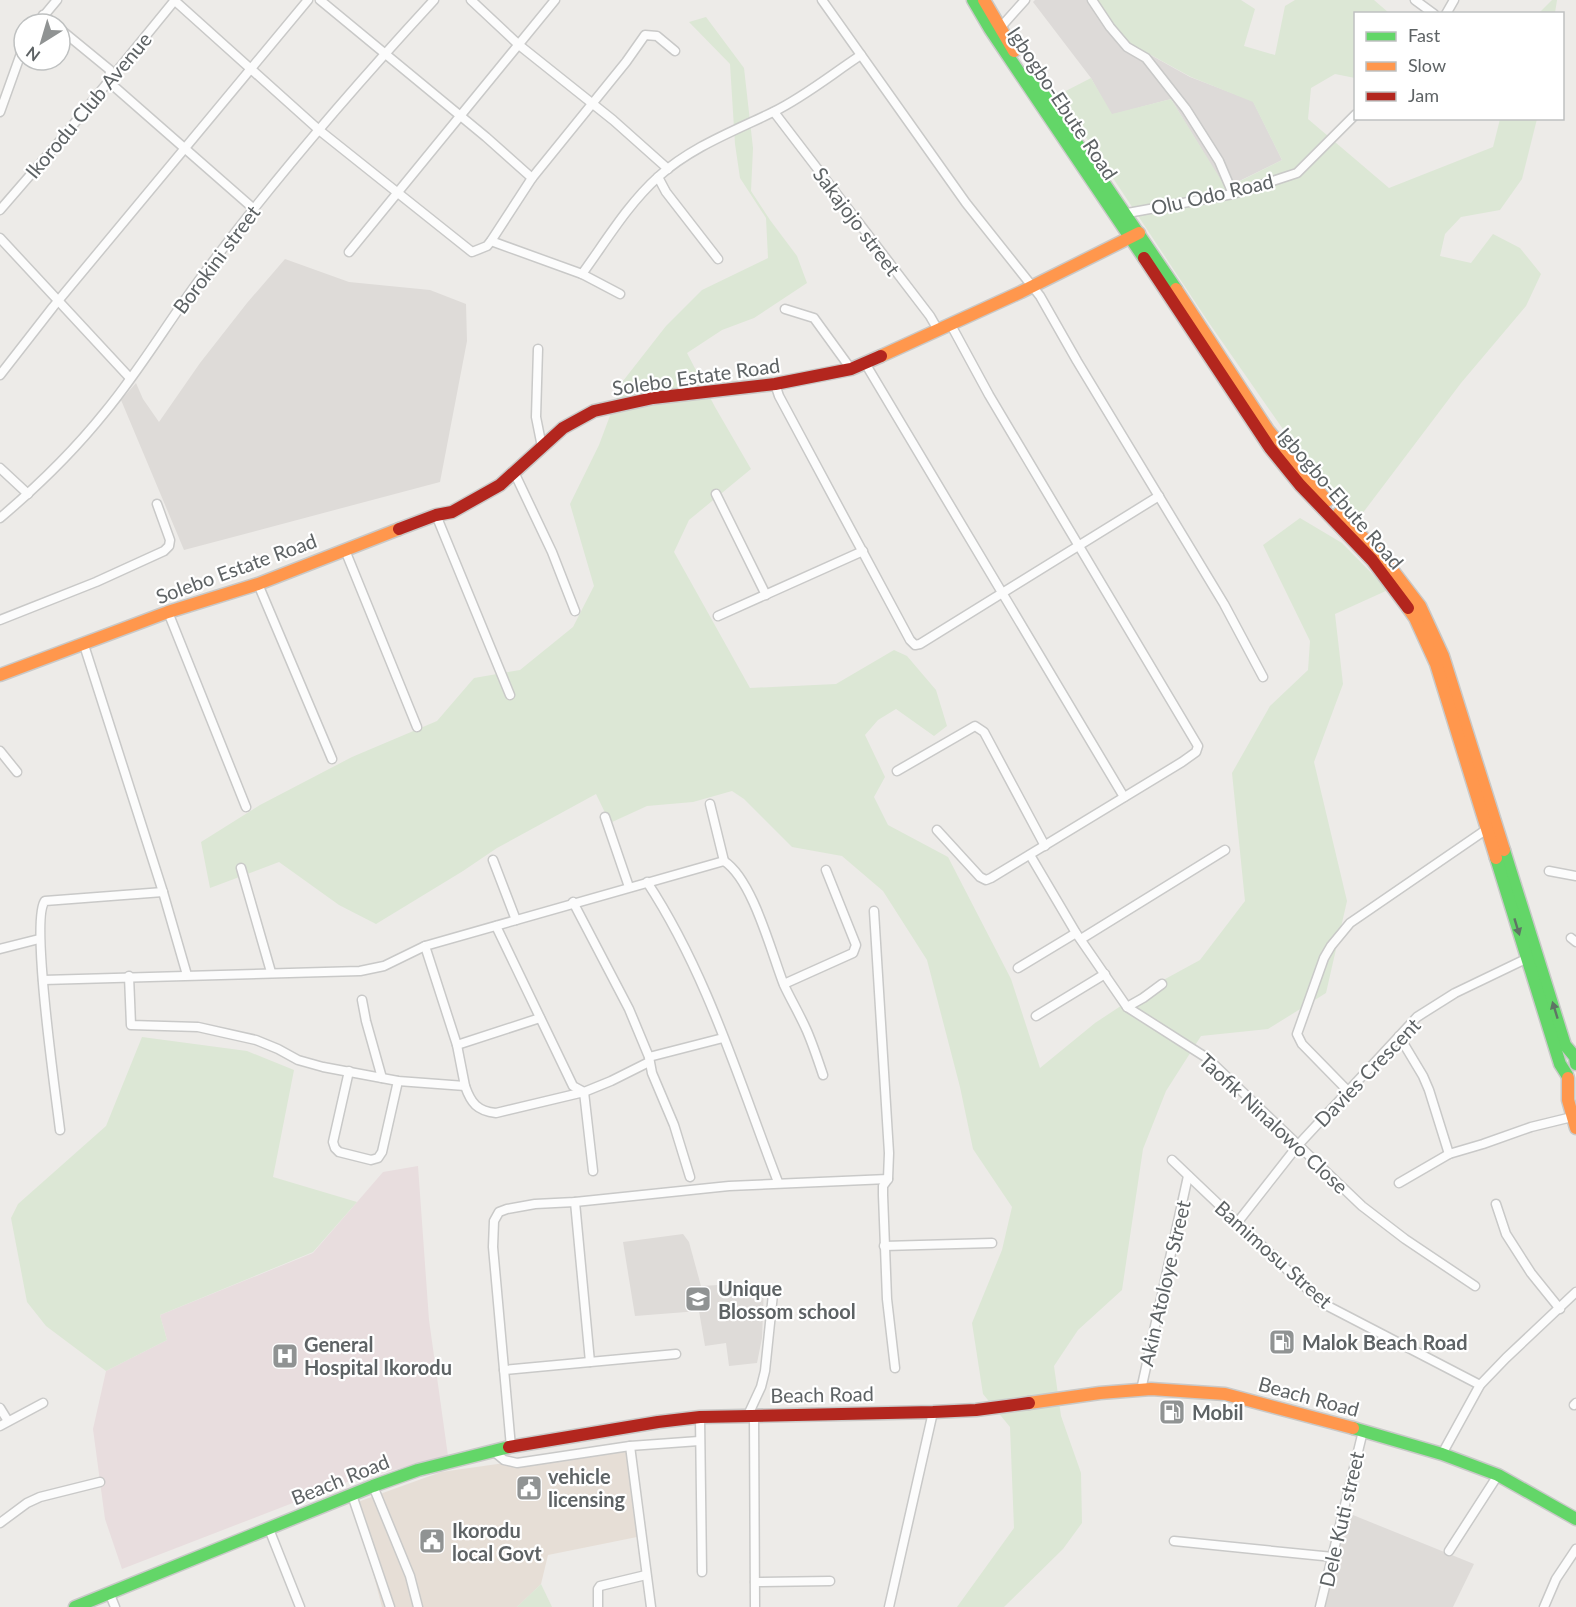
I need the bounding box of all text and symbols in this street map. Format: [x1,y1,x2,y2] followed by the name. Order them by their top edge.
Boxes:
[12,12,72,72] north arrow
[1354,12,1564,120] legend
[1003,22,1123,184] street label: Igbogbo-Ebute Road
[1408,24,1441,46] text: Fast
[20,27,156,183] street label: Ikorodu Club Avenue
[22,43,43,66] text: N
[1408,54,1446,76] text: Slow
[1408,84,1439,106] text: Jam
[809,162,905,280] street label: Sakajojo street
[1149,168,1275,220] street label: Olu Odo Road
[168,200,264,318] street label: Borokini street
[611,352,781,400] street label: Solebo Estate Road
[1273,422,1409,574] street label: Igbogbo-Ebute Road
[152,528,320,608] street label: Solebo Estate Road
[1513,918,1523,936] one-way arrow
[1550,1001,1559,1019] one-way arrow
[1309,1013,1425,1131] street label: Davies Crescent
[1195,1048,1353,1198] street label: Taofik Ninalowo Close
[1210,1195,1338,1313] street label: Bamimosu Street
[1133,1198,1195,1368] street label: Akin Atoloye Street
[718,1276,856,1323] place label: Unique Blossom school
[683,1284,713,1314] school or university icon: Unique Blossom school
[1267,1327,1297,1357] fuel station icon: Malok Beach Road
[1302,1330,1468,1354] place label: Malok Beach Road
[304,1332,452,1379] place label: General Hospital Ikorodu
[270,1341,300,1371] hospital icon: General Hospital Ikorodu
[1256,1371,1362,1421] street label: Beach Road
[770,1381,874,1407] street label: Beach Road
[1157,1397,1187,1427] fuel station icon: Mobil
[1192,1400,1243,1424] place label: Mobil
[288,1448,392,1510] street label: Beach Road
[1314,1449,1368,1589] street label: Dele Kuti street
[548,1464,626,1511] place label: vehicle licensing
[514,1473,544,1503] public building icon: vehicle licensing
[452,1518,542,1565] place label: Ikorodu local Govt
[417,1526,447,1556] public building icon: Ikorodu local Govt

